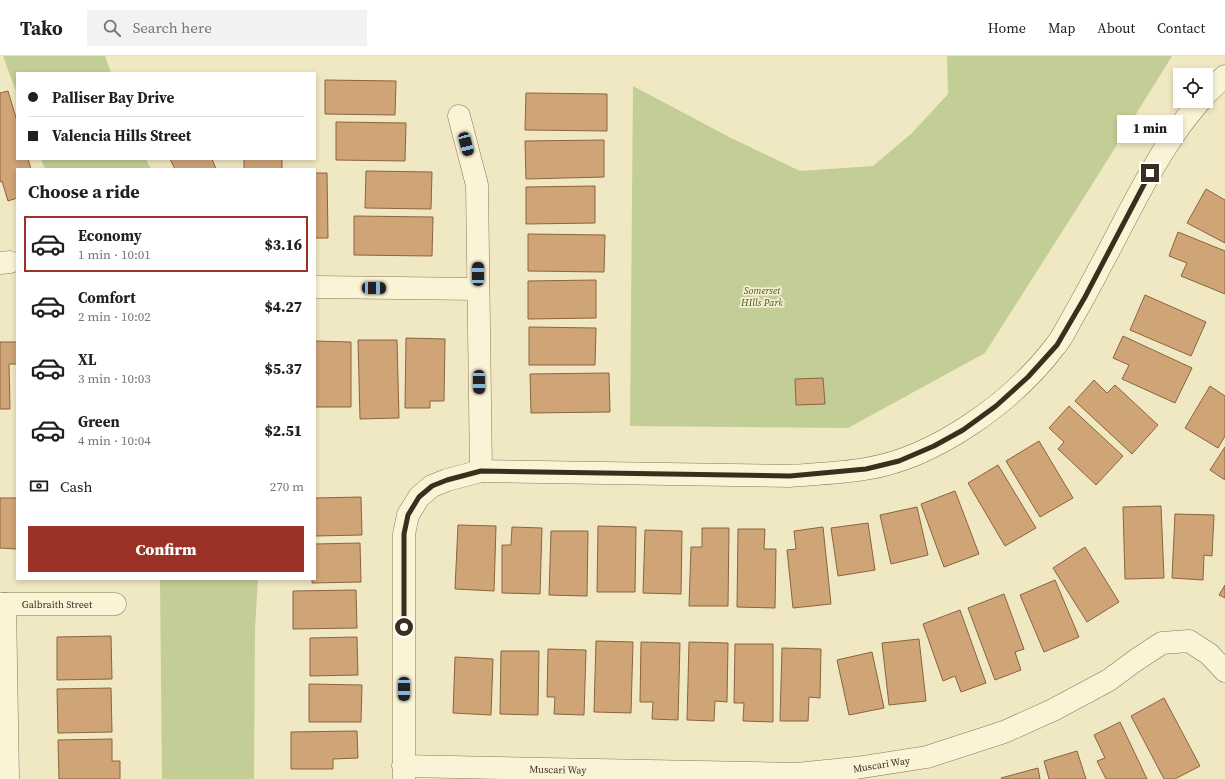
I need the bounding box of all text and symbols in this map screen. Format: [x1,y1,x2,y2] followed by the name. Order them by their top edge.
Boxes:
[87,10,367,46] search box
[20,15,63,41] text: Tako
[101,17,123,39] icon: search
[133,17,212,38] text: Search here
[988,18,1026,38] text: Home
[1048,18,1075,38] text: Map
[1097,18,1135,38] text: About
[1157,18,1205,38] text: Contact
[1173,68,1213,108] map controls
[1173,68,1213,108] button: locate
[52,87,174,108] text: Palliser Bay Drive
[1117,115,1183,143] callout: 1 min
[1133,120,1167,137] text: 1 min
[52,125,191,146] text: Valencia Hills Street
[457,131,475,157] car
[1141,164,1159,182] route end
[28,179,140,204] text: Choose a ride
[78,225,142,246] text: Economy
[30,226,66,262] icon: car
[264,234,302,255] text: $3.16
[78,246,151,263] text: 1 min · 10:01
[472,262,484,286] car
[362,282,386,294] car
[740,284,783,309] park label: Somerset HIlls Park
[78,287,136,308] text: Comfort
[30,288,66,324] icon: car
[264,296,302,317] text: $4.27
[78,308,151,325] text: 2 min · 10:02
[78,349,97,370] text: XL
[30,350,66,386] icon: car
[264,358,302,379] text: $5.37
[78,370,151,387] text: 3 min · 10:03
[473,370,485,394] car
[78,411,120,432] text: Green
[30,412,66,448] icon: car
[264,420,302,441] text: $2.51
[78,432,151,449] text: 4 min · 10:04
[28,475,50,497] icon: cash
[60,476,92,497] text: Cash
[270,478,304,495] text: 270 m
[28,526,304,572] button: Confirm
[22,598,93,611] street label: Galbraith Street
[395,618,413,636] route start
[398,677,410,701] car
[852,753,911,775] street label: Muscari Way
[529,762,588,776] street label: Muscari Way

